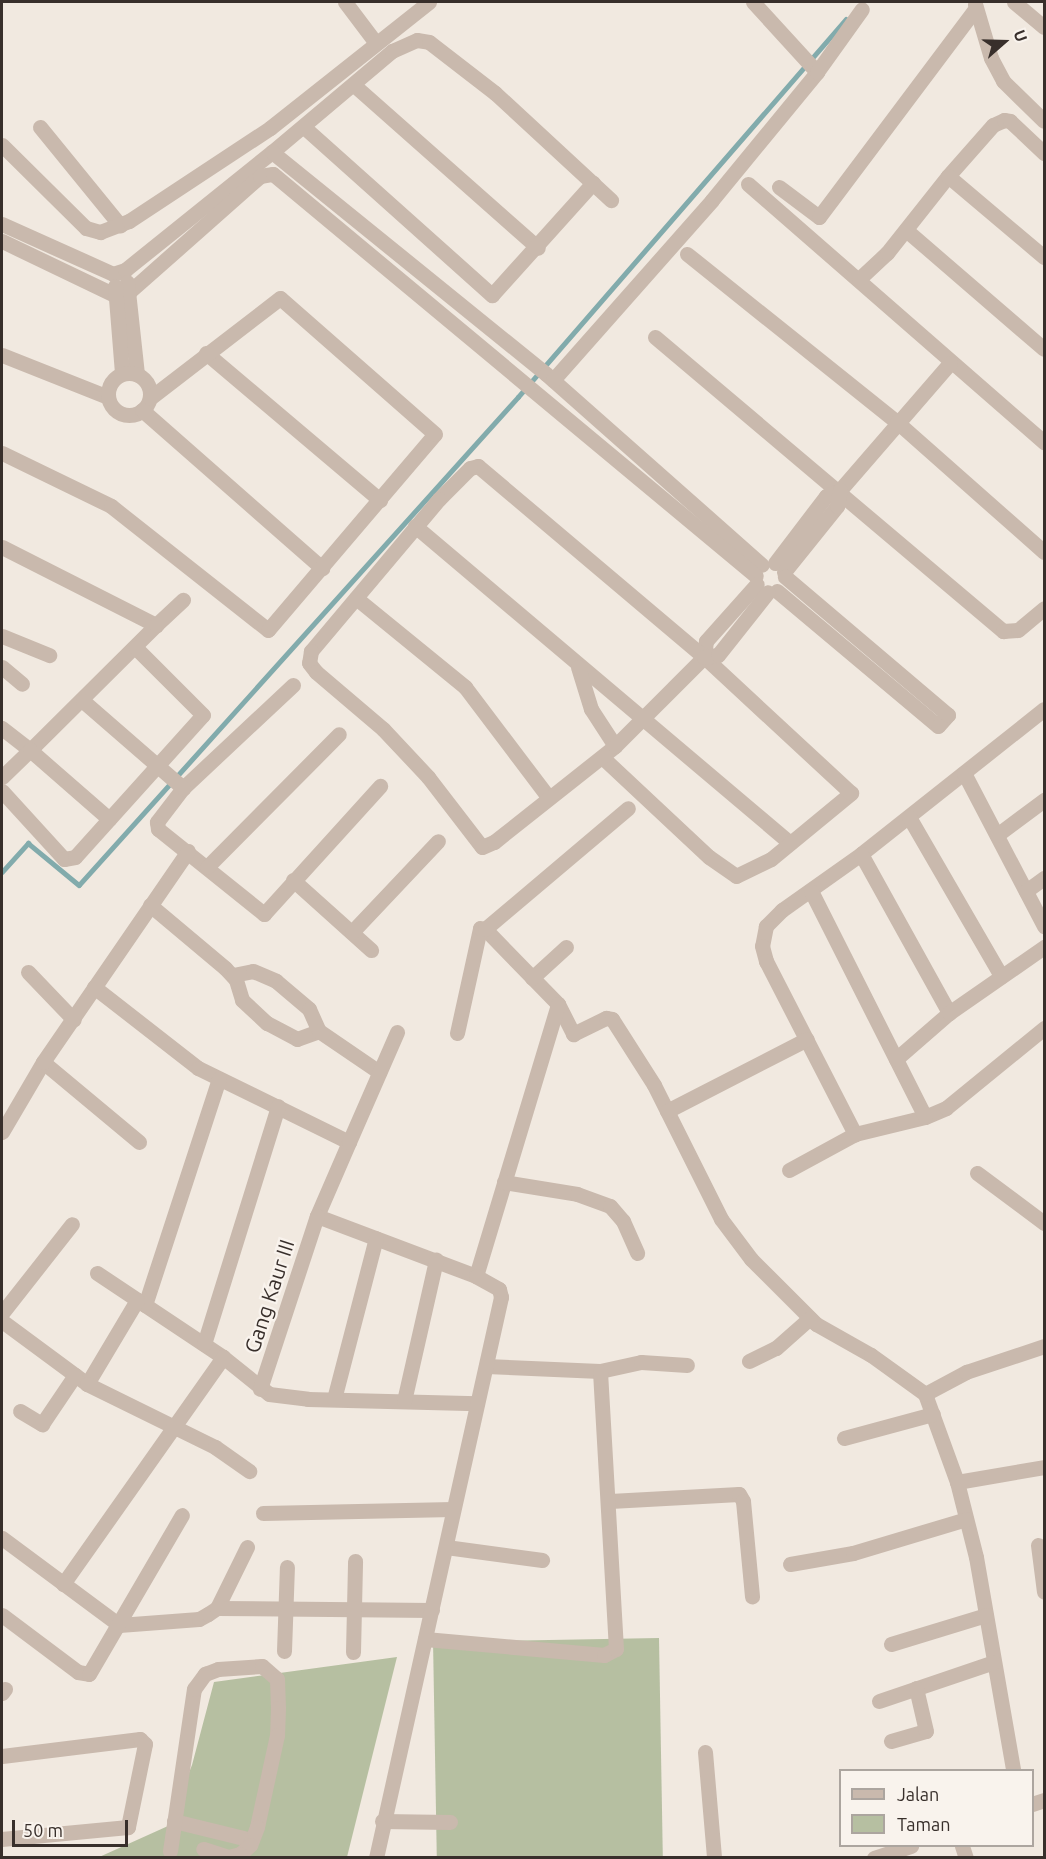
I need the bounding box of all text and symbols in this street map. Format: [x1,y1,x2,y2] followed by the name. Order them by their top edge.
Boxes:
[974,12,1034,72] north arrow
[1011,27,1031,44] text: U
[239,1236,299,1356] street label: Gang Kaur III
[839,1769,1034,1847] legend
[897,1784,939,1804] text: Jalan
[15,1808,130,1846] scale bar
[897,1814,951,1834] text: Taman
[23,1820,63,1840] text: 50 m

